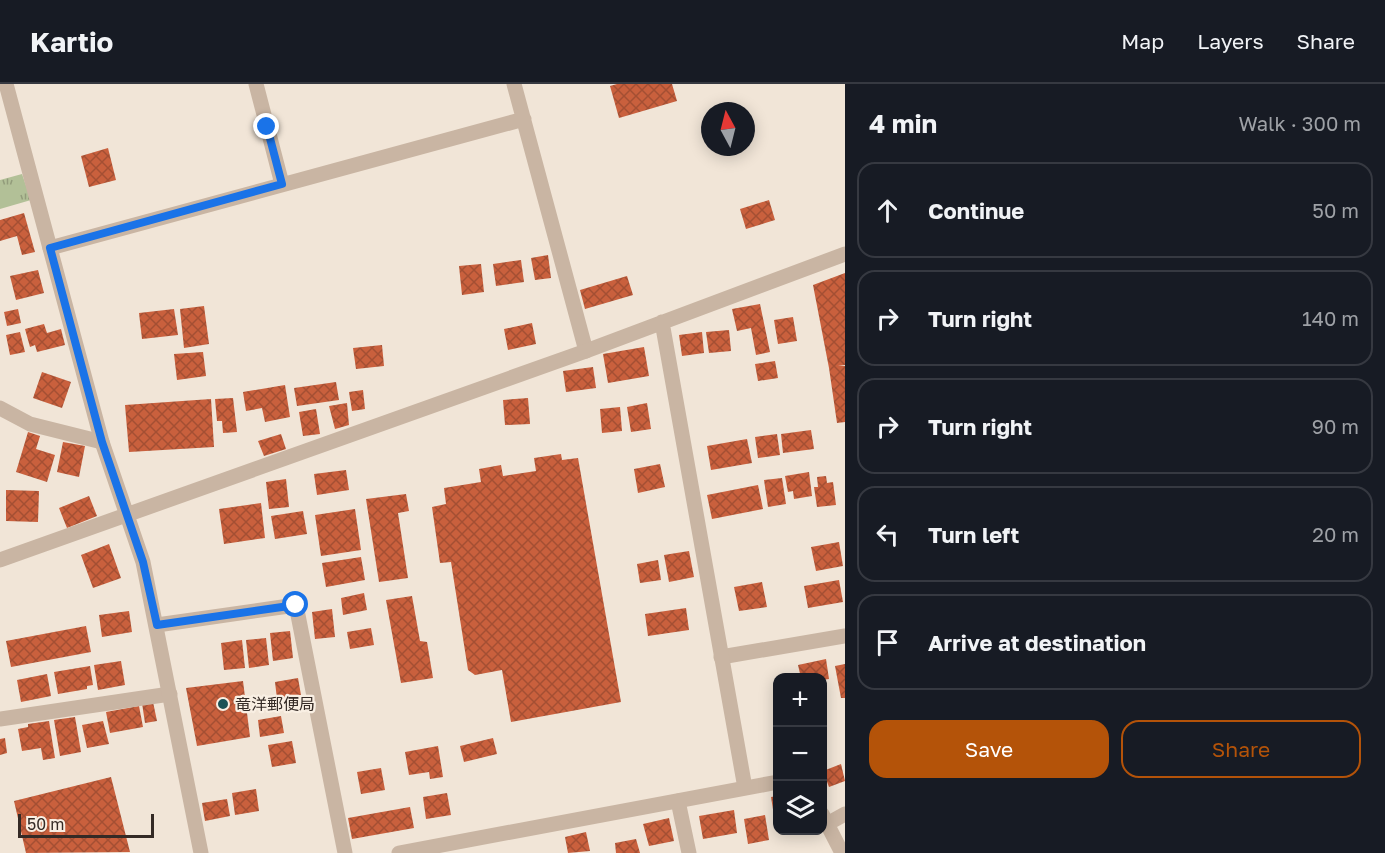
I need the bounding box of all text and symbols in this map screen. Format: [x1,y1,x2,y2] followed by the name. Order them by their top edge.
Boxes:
[30,25,113,58] text: Kartio
[1121,28,1164,54] text: Map
[1197,28,1264,54] text: Layers
[1297,28,1355,54] text: Share
[701,102,755,156] north arrow
[869,108,937,139] text: 4 min
[1238,111,1361,135] text: Walk · 300 m
[253,113,279,139] route end
[871,194,904,227] icon: ahead
[928,197,1024,224] text: Continue
[1312,198,1359,222] text: 50 m
[871,302,904,335] icon: right
[928,305,1032,332] text: Turn right
[1302,306,1359,330] text: 140 m
[871,410,904,443] icon: right
[928,413,1032,440] text: Turn right
[1312,414,1359,438] text: 90 m
[871,518,904,551] icon: left
[928,521,1019,548] text: Turn left
[1312,522,1359,546] text: 20 m
[282,591,308,617] route start
[871,626,904,659] icon: arrive
[928,629,1146,656] text: Arrive at destination
[773,673,827,835] map controls
[773,673,827,727] button: +
[235,694,315,714] place label: 竜洋郵便局
[216,697,230,711] marker: 竜洋郵便局
[869,720,1109,778] button: Save
[1121,720,1361,778] button: Share
[773,727,827,781] button: −
[773,781,827,835] button: layers
[18,811,154,838] scale bar
[27,814,64,834] text: 50 m

